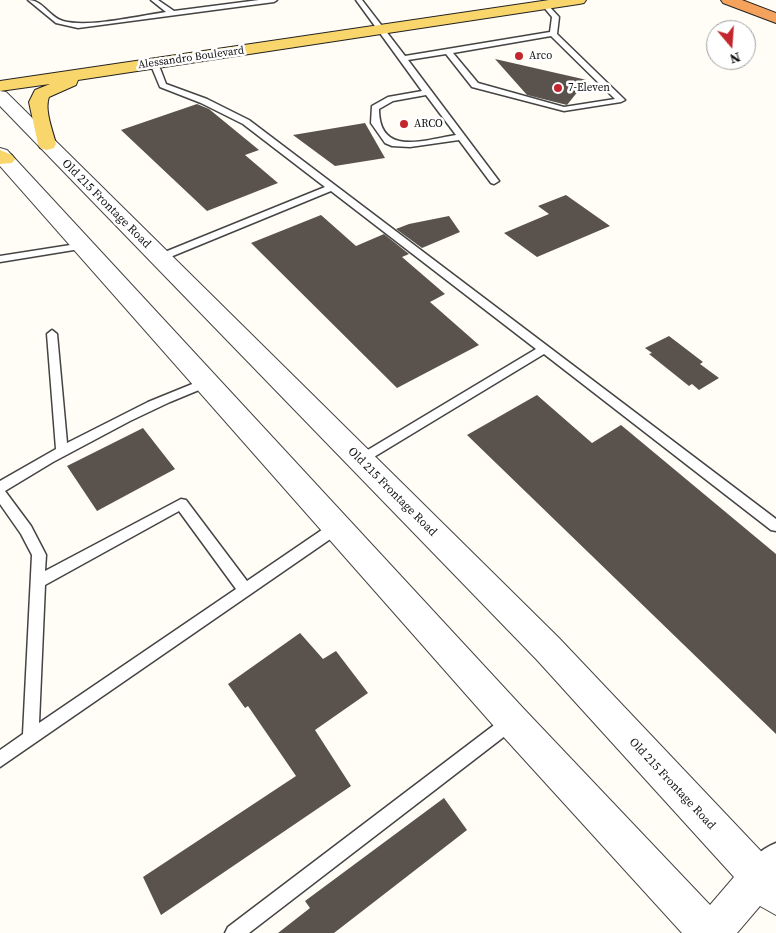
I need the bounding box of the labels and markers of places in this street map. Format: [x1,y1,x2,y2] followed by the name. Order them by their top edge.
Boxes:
[529,49,552,63] place label: Arco
[513,50,525,62] marker: Arco
[568,81,610,95] place label: 7-Eleven
[552,82,564,94] marker: 7-Eleven
[414,117,443,131] place label: ARCO
[398,118,410,130] marker: ARCO

